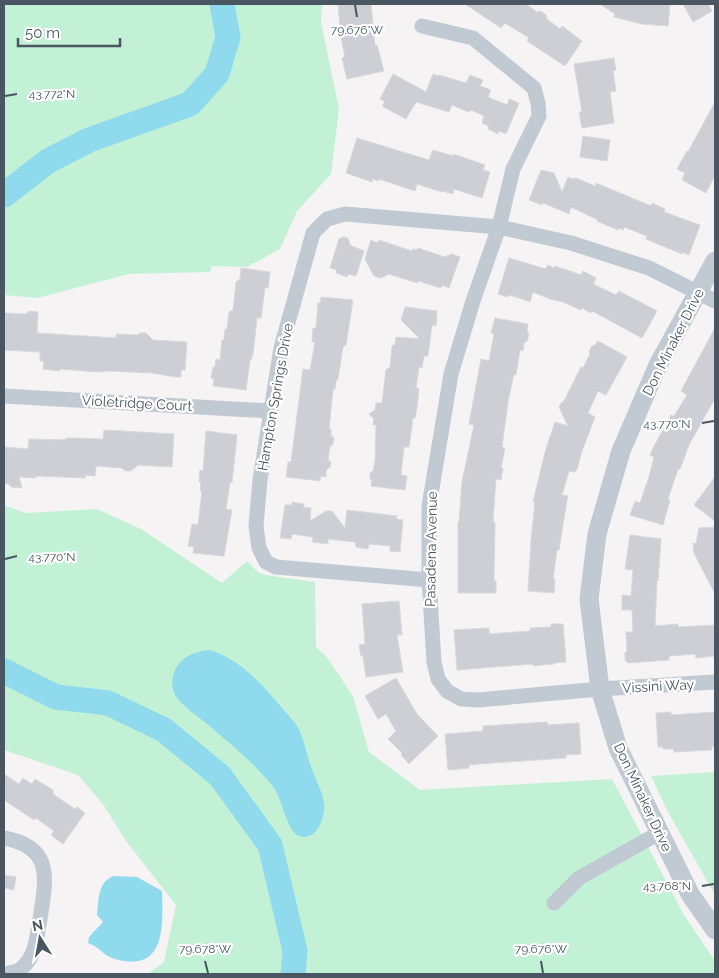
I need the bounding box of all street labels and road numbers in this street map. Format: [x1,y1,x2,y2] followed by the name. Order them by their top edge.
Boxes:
[639,286,707,398] street label: Don Minaker Drive
[254,322,296,472] street label: Hampton Springs Drive
[81,392,193,414] street label: Violetridge Court
[422,491,440,607] street label: Pasadena Avenue
[621,676,695,696] street label: Vissini Way
[611,740,675,854] street label: Don Minaker Drive

